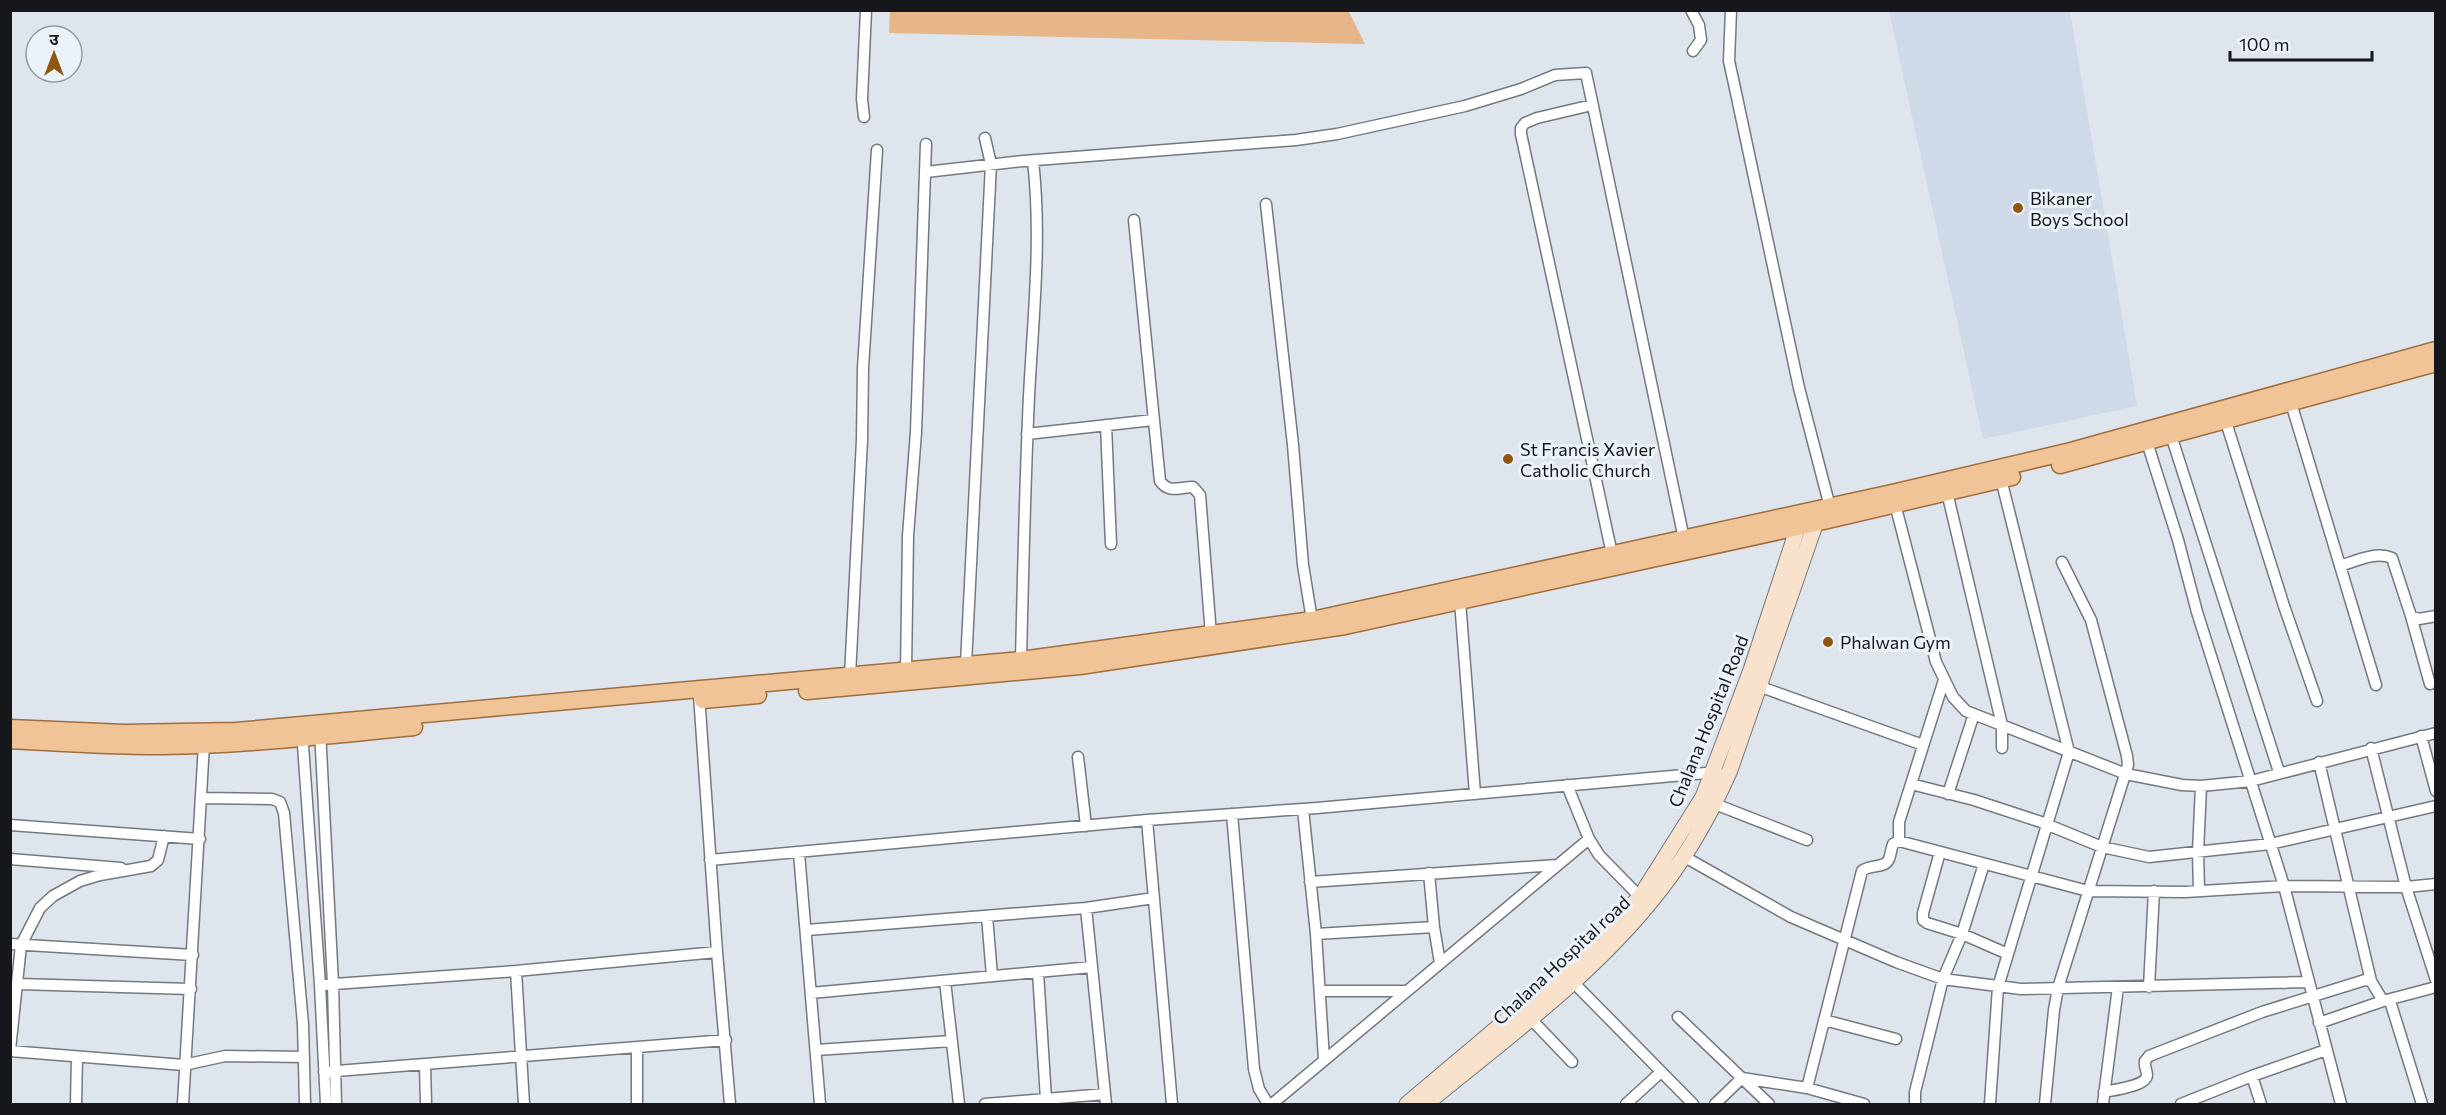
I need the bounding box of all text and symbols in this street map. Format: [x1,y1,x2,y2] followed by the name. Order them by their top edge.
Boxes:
[24,24,84,84] north arrow
[2230,24,2372,62] scale bar
[49,29,59,48] text: उ
[2239,33,2289,55] text: 100 m
[2030,187,2129,230] place label: Bikaner Boys School
[2011,201,2025,215] marker: Bikaner Boys School
[1520,438,1655,481] place label: St Francis Xavier Catholic Church
[1501,452,1515,466] marker: St Francis Xavier Catholic Church
[1840,631,1951,653] place label: Phalwan Gym
[1663,632,1753,810] street label: Chalana Hospital Road
[1821,635,1835,649] marker: Phalwan Gym
[1488,891,1634,1029] street label: Chalana Hospital road

